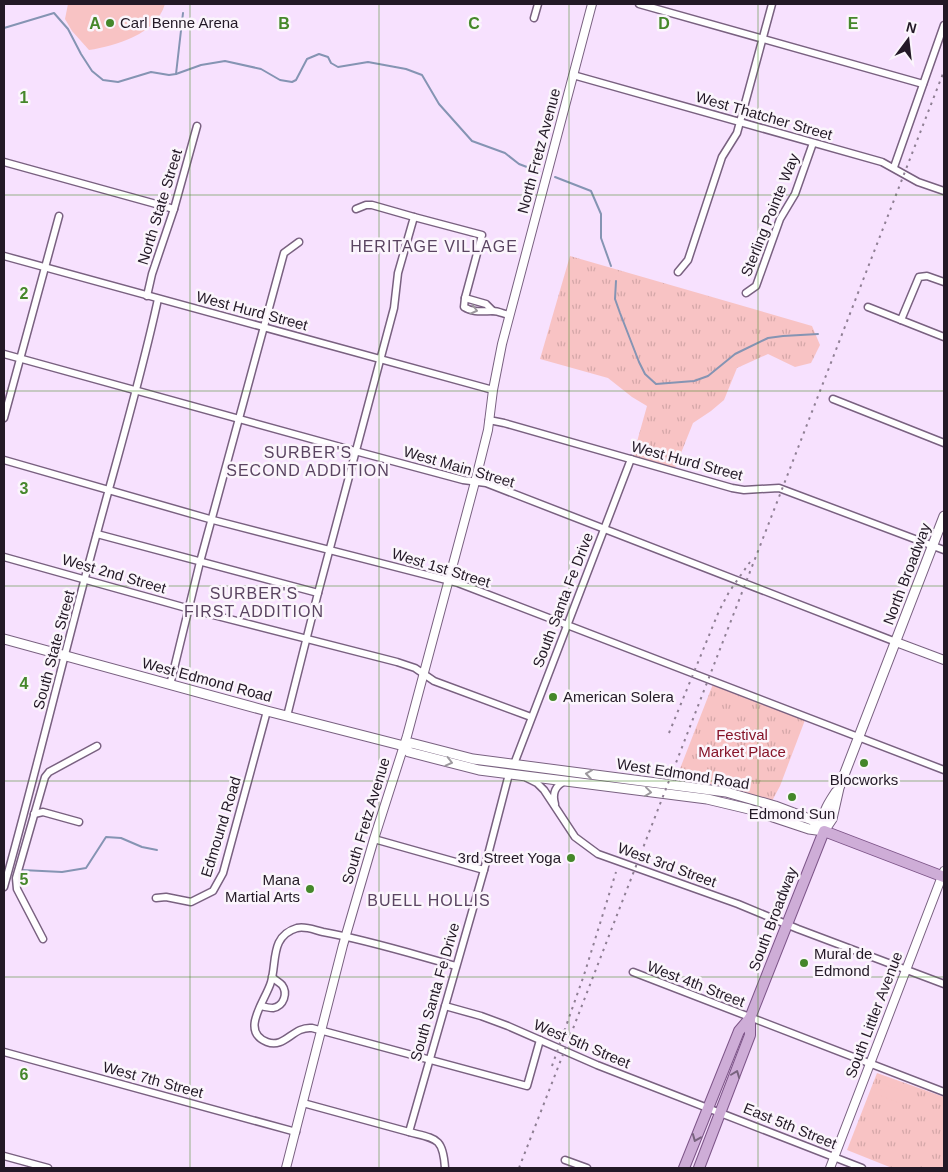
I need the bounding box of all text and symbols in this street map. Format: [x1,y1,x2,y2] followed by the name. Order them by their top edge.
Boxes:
[120,14,239,31] place label: Carl Benne Arena
[89,15,101,32] text: A
[278,15,290,32] text: B
[468,15,480,32] text: C
[658,15,670,32] text: D
[848,15,859,32] text: E
[883,15,933,65] north arrow
[104,17,116,29] marker: Carl Benne Arena
[904,18,918,36] text: N
[514,86,563,215] street label: North Fretz Avenue
[694,88,835,143] street label: West Thatcher Street
[20,89,29,106] text: 1
[134,146,185,267] street label: North State Street
[737,150,802,279] street label: Sterling Pointe Way
[350,238,518,255] district label: HERITAGE VILLAGE
[20,285,29,302] text: 2
[195,287,311,334] street label: West Hurd Street
[470,304,479,315] one-way arrow
[630,437,746,484] street label: West Hurd Street
[402,443,517,491] street label: West Main Street
[226,444,390,479] district label: SURBER'S SECOND ADDITION
[20,480,29,497] text: 3
[879,520,934,627] street label: North Broadway
[529,530,596,670] street label: South Santa Fe Drive
[390,544,493,591] street label: West 1st Street
[60,551,169,597] street label: West 2nd Street
[184,585,324,620] district label: SURBER'S FIRST ADDITION
[29,588,78,711] street label: South State Street
[140,654,274,705] street label: West Edmond Road
[20,675,29,692] text: 4
[563,688,675,705] place label: American Solera
[547,691,559,703] marker: American Solera
[698,726,786,760] park label: Festival Market Place
[338,755,393,886] street label: South Fretz Avenue
[616,755,751,792] street label: West Edmond Road
[444,756,453,767] one-way arrow
[858,757,870,769] marker: Blocworks
[585,769,593,780] one-way arrow
[830,771,898,788] place label: Blocworks
[197,775,244,879] street label: Edmound Road
[644,786,652,797] one-way arrow
[786,791,798,803] marker: Edmond Sun
[749,805,835,822] place label: Edmond Sun
[615,839,720,891] street label: West 3rd Street
[458,849,562,866] place label: 3rd Street Yoga
[565,852,577,864] marker: 3rd Street Yoga
[745,864,800,973] street label: South Broadway
[20,871,29,888] text: 5
[225,871,301,905] place label: Mana Martial Arts
[304,883,316,895] marker: Mana Martial Arts
[367,892,491,909] district label: BUELL HOLLIS
[407,921,462,1063] street label: South Santa Fe Drive
[814,945,872,979] place label: Mural de Edmond
[842,949,905,1080] street label: South Littler Avenue
[645,957,748,1010] street label: West 4th Street
[798,957,810,969] marker: Mural de Edmond
[531,1016,634,1072] street label: West 5th Street
[101,1058,206,1101] street label: West 7th Street
[20,1066,29,1083] text: 6
[729,1070,740,1079] one-way arrow
[741,1099,840,1152] street label: East 5th Street
[692,1133,702,1142] one-way arrow

